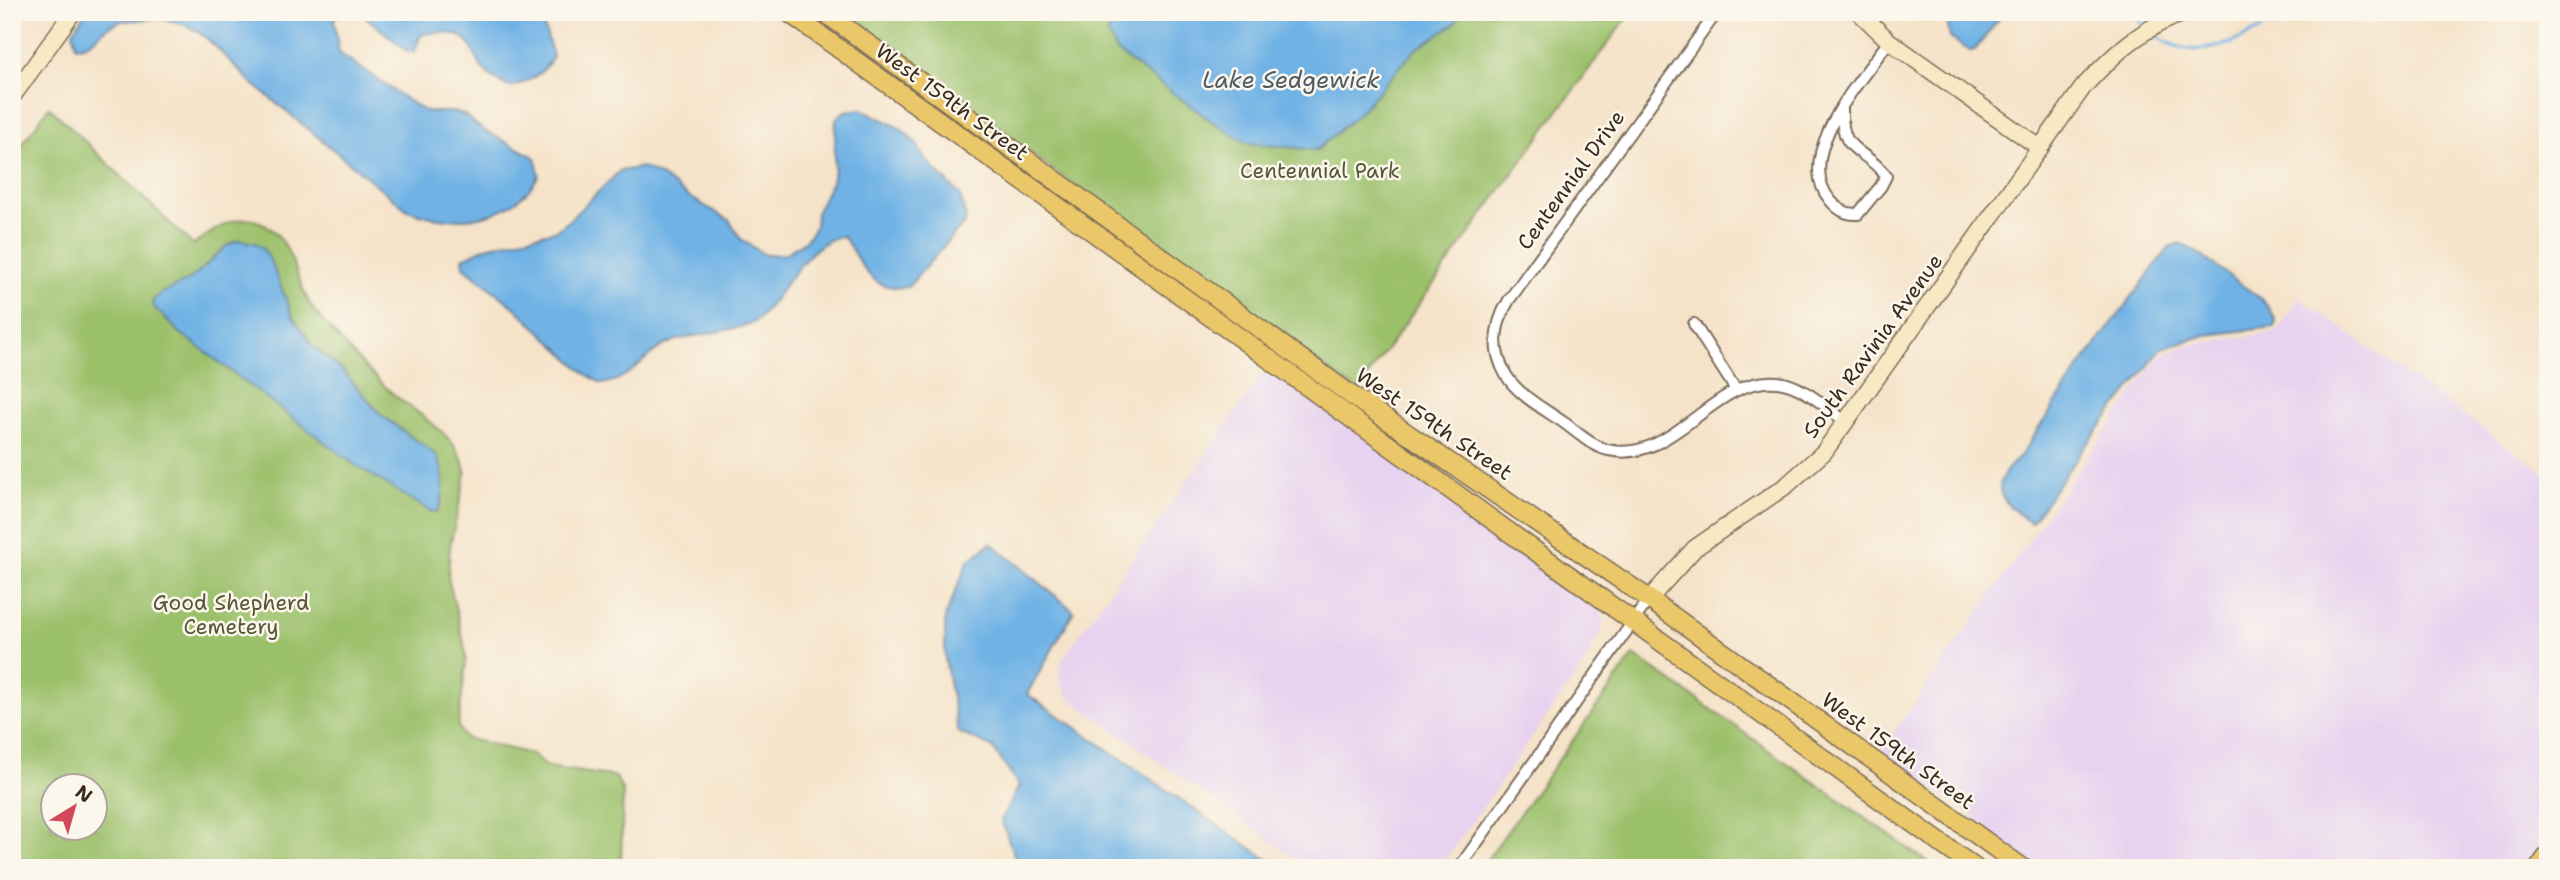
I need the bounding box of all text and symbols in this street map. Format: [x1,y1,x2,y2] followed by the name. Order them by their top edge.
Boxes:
[870,37,1034,167] street label: West 159th Street
[1202,65,1380,95] water label: Lake Sedgewick
[1511,105,1631,255] street label: Centennial Drive
[1240,157,1400,185] park label: Centennial Park
[1797,248,1949,444] street label: South Ravinia Avenue
[1350,361,1518,487] street label: West 159th Street
[153,589,309,641] park label: Good Shepherd Cemetery
[1816,686,1980,816] street label: West 159th Street
[38,772,108,842] north arrow
[70,779,97,808] text: N

